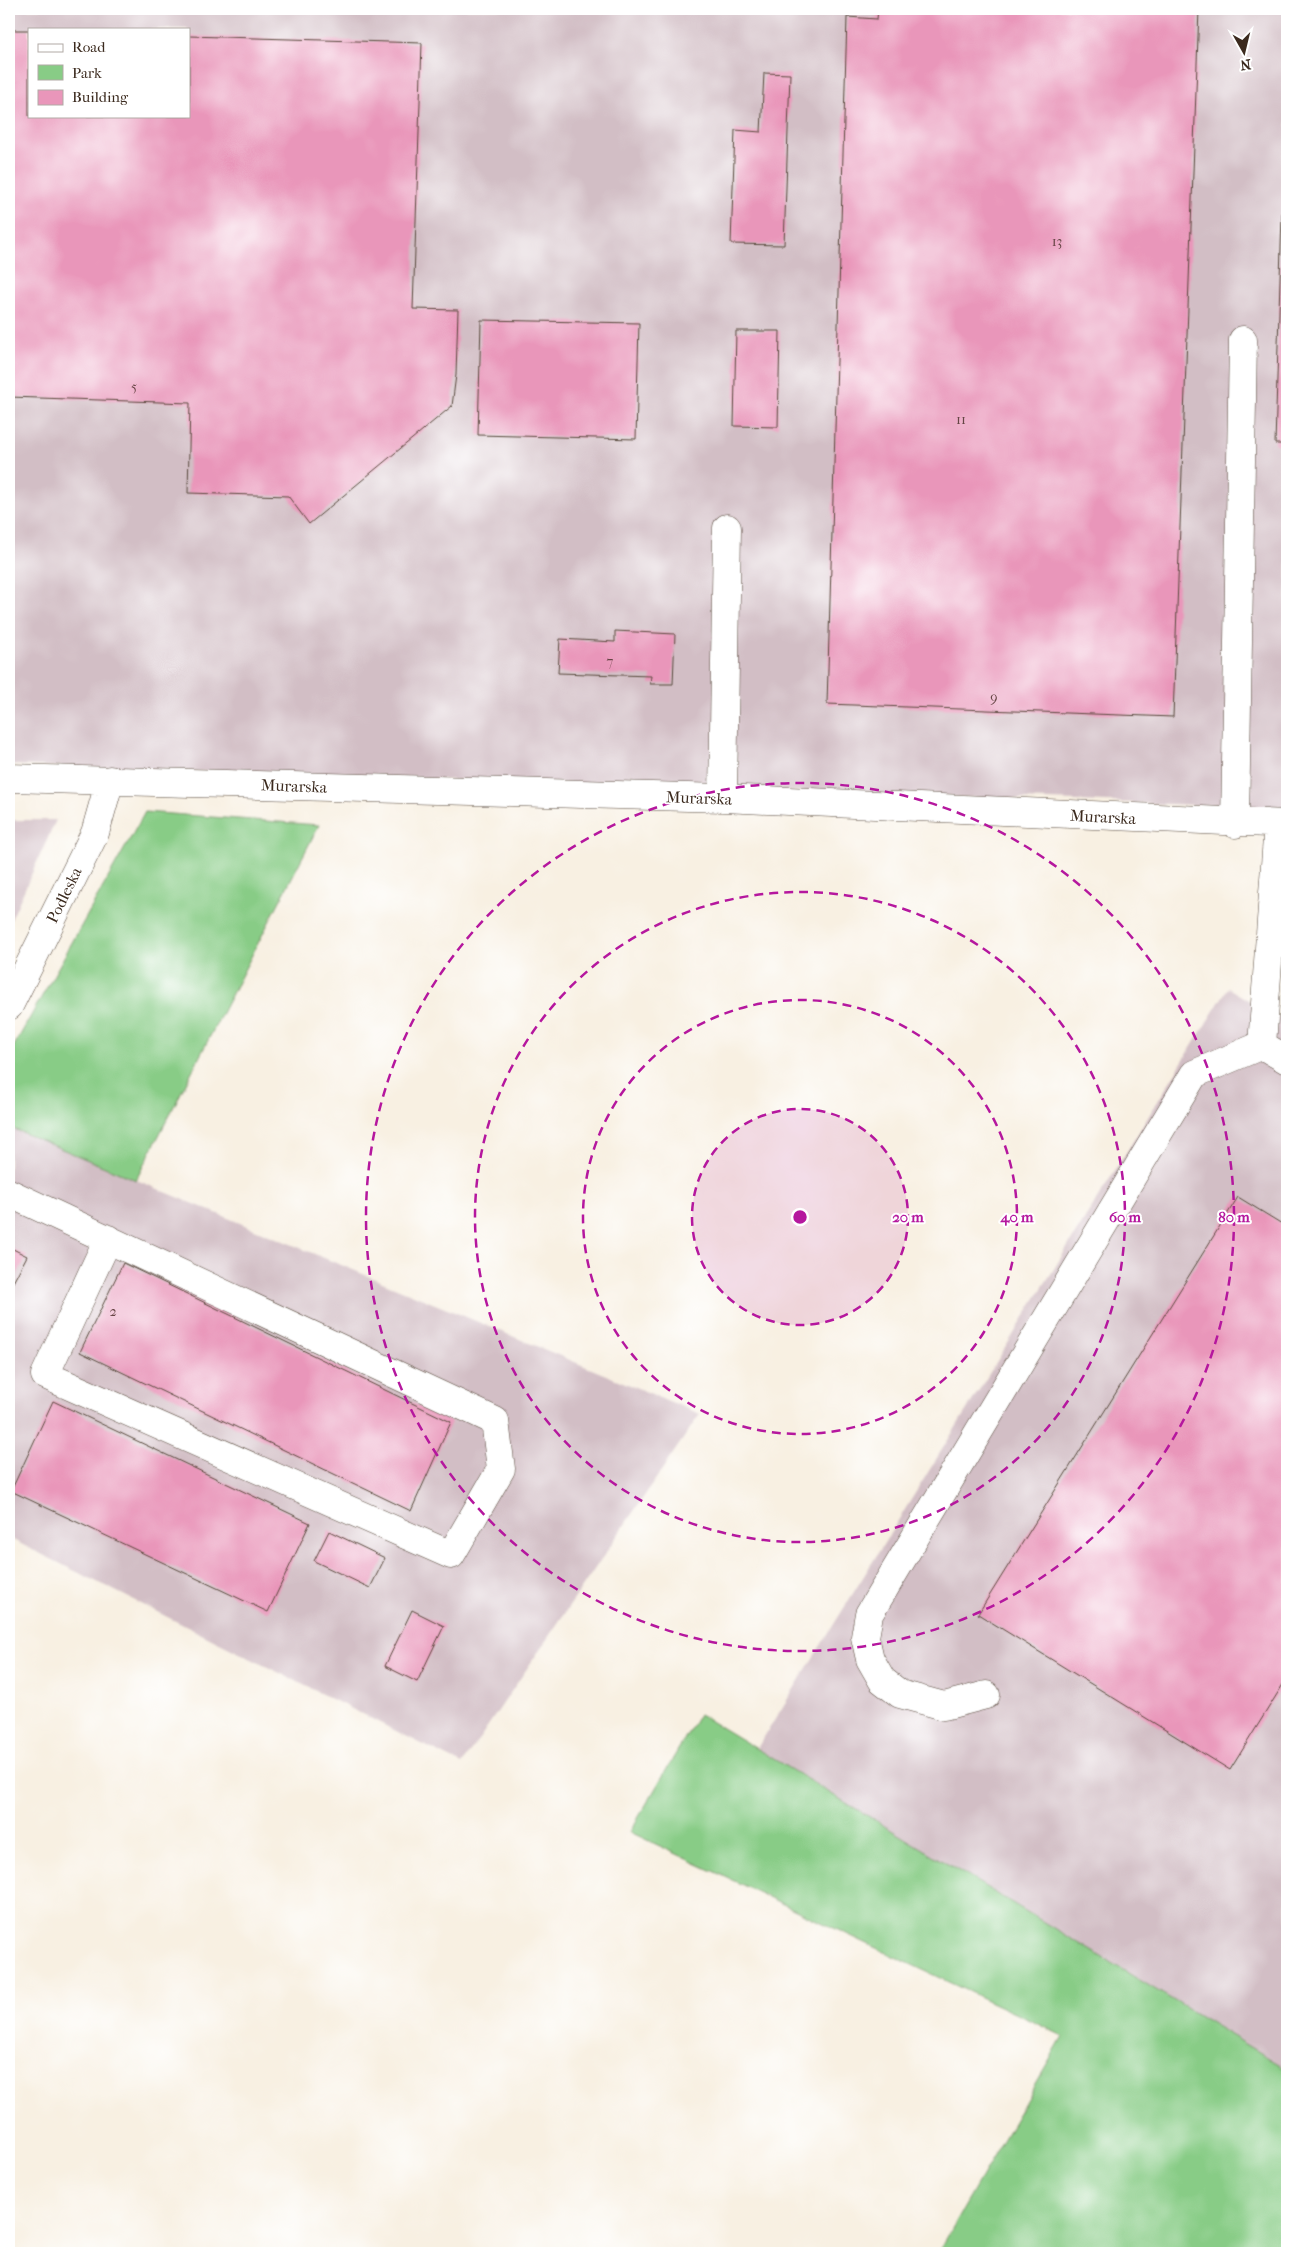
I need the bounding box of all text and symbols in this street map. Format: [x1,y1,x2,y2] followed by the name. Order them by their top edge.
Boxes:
[28,28,190,118] legend
[1218,28,1268,78] north arrow
[72,38,106,56] text: Road
[1239,55,1252,74] text: N
[72,64,102,82] text: Park
[72,88,129,106] text: Building
[1052,233,1062,250] house number: 13
[131,378,137,395] house number: 5
[956,411,966,428] house number: 11
[607,653,614,670] house number: 7
[990,689,998,706] house number: 9
[261,775,328,797] street label: Murarska
[666,787,733,809] street label: Murarska
[1070,806,1137,828] street label: Murarska
[42,863,86,926] street label: Podleska
[791,1208,809,1226] centre of rings
[892,1208,924,1226] text: 20 m
[1000,1208,1034,1226] text: 40 m
[1109,1208,1142,1226] text: 60 m
[1218,1208,1250,1226] text: 80 m
[109,1303,117,1320] house number: 2

